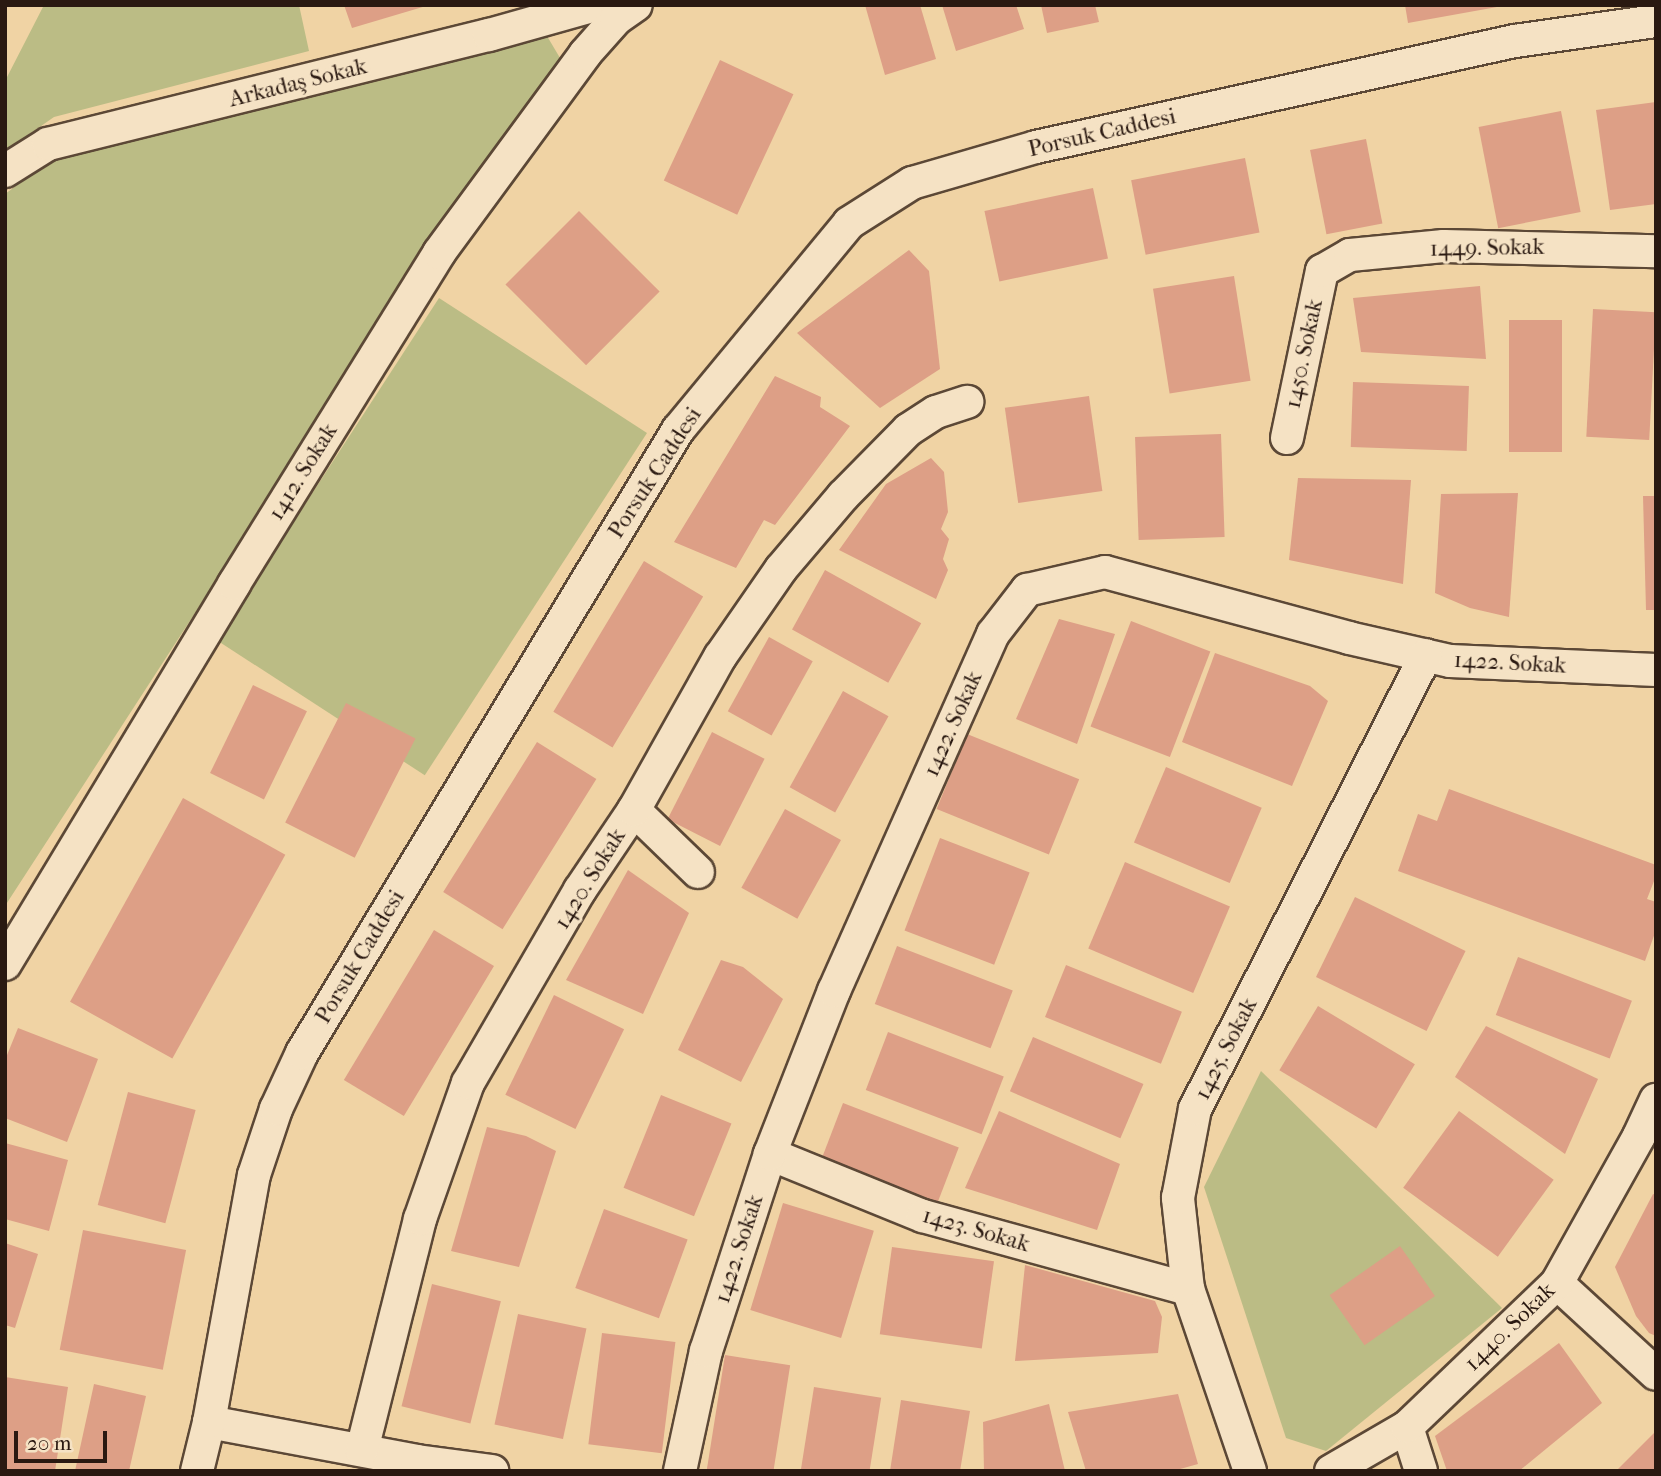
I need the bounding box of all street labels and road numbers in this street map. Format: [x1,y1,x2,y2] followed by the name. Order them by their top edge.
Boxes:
[226,53,370,113] street label: Arkadaş Sokak
[1025,103,1179,163] street label: Porsuk Caddesi
[1429,233,1545,263] street label: 1449. Sokak
[1279,297,1329,411] street label: 1450. Sokak
[602,402,708,544] street label: Porsuk Caddesi
[262,419,344,525] street label: 1412. Sokak
[1453,646,1567,680] street label: 1422. Sokak
[918,667,988,781] street label: 1422. Sokak
[548,824,632,934] street label: 1420. Sokak
[309,885,411,1029] street label: Porsuk Caddesi
[1189,993,1263,1105] street label: 1425. Sokak
[709,1191,769,1307] street label: 1422. Sokak
[919,1202,1033,1258] street label: 1423. Sokak
[1459,1277,1561,1377] street label: 1440. Sokak

